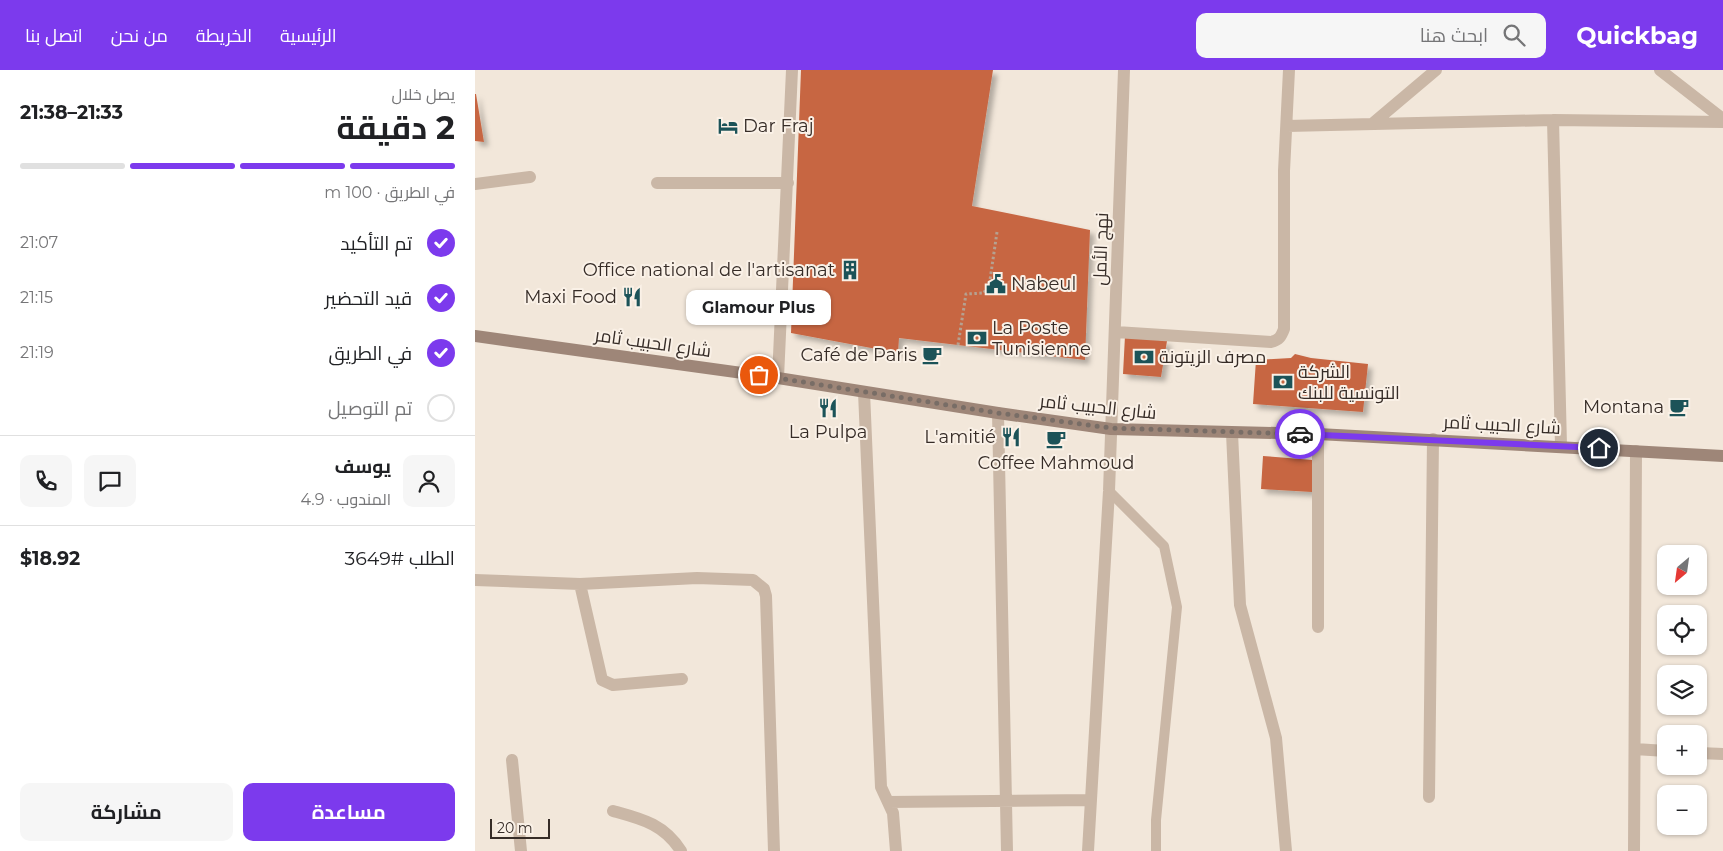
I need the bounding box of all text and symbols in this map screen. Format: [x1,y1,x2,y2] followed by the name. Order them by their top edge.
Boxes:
[1196,13,1546,58] search box
[1500,21,1528,49] icon: search
[1576,21,1698,50] text: Quickbag
[1420,24,1488,47] text: ابحث هنا
[25,25,83,47] text: اتصل بنا
[111,25,168,47] text: من نحن
[196,25,252,47] text: الخريطة
[280,25,336,47] text: الرئيسية
[391,85,455,104] text: يصل خلال
[20,101,123,124] text: 21:33–21:38
[337,108,455,147] text: 2 دقيقة
[717,115,739,137] hotel icon: Dar Fraj
[743,115,814,137] place label: Dar Fraj
[324,183,455,202] text: في الطريق · 100 m
[1089,212,1114,286] street label: نهج الأمل
[427,229,455,257] icon: check
[340,232,412,255] text: تم التأكيد
[20,233,58,252] text: 21:07
[583,259,835,281] place label: Office national de l'artisanat
[839,259,861,281] building icon: Office national de l'artisanat
[985,273,1007,295] public building icon: Nabeul
[1011,273,1076,295] place label: Nabeul
[427,284,455,312] icon: check
[524,286,617,308] place label: Maxi Food
[621,286,643,308] restaurant icon: Maxi Food
[325,287,412,310] text: قيد التحضير
[20,288,53,307] text: 21:15
[687,290,831,325] callout: Glamour Plus
[702,298,815,317] text: Glamour Plus
[992,317,1091,360] place label: La Poste Tunisienne
[592,324,713,363] street label: شارع الحبيب ثامر
[966,327,988,349] bank icon: La Poste Tunisienne
[427,339,455,367] icon: check
[329,342,412,365] text: في الطريق
[20,343,54,362] text: 21:19
[800,344,917,366] place label: Café de Paris
[921,344,943,366] cafe icon: Café de Paris
[1133,346,1155,368] bank icon: مصرف الزيتونة
[1159,346,1266,368] place label: مصرف الزيتونة
[738,354,780,396] pin
[745,361,773,389] icon: bag
[1298,361,1400,404] place label: الشركة التونسية للبنك
[1272,371,1294,393] bank icon: الشركة التونسية للبنك
[1037,390,1157,425] street label: شارع الحبيب ثامر
[1583,396,1664,418] place label: Montana
[1668,396,1690,418] cafe icon: Montana
[328,397,412,420] text: تم التوصيل
[817,397,839,419] restaurant icon: La Pulpa
[1275,409,1325,459] courier
[1442,411,1561,440] street label: شارع الحبيب ثامر
[1286,420,1314,448] icon: car
[789,421,867,443] place label: La Pulpa
[924,426,996,448] place label: L'amitié
[1000,426,1022,448] restaurant icon: L'amitié
[1578,427,1620,469] pin
[1045,428,1067,450] cafe icon: Coffee Mahmoud
[1585,434,1613,462] icon: home
[978,452,1134,474] place label: Coffee Mahmoud
[20,455,72,507] button: phone
[84,455,136,507] button: chat
[335,455,391,478] text: يوسف
[403,455,455,507] button: person
[300,490,391,509] text: المندوب · 4.9
[1657,545,1707,595] north arrow
[1657,545,1707,835] map controls
[20,547,80,570] text: $18.92
[345,547,455,570] text: الطلب #3649
[1657,605,1707,655] button: locate
[1657,665,1707,715] button: layers
[1657,725,1707,775] button: +
[20,783,233,841] button: مشاركة
[243,783,455,841] button: مساعدة
[1657,785,1707,835] button: −
[490,816,550,839] scale bar
[497,819,533,837] text: 20 m

